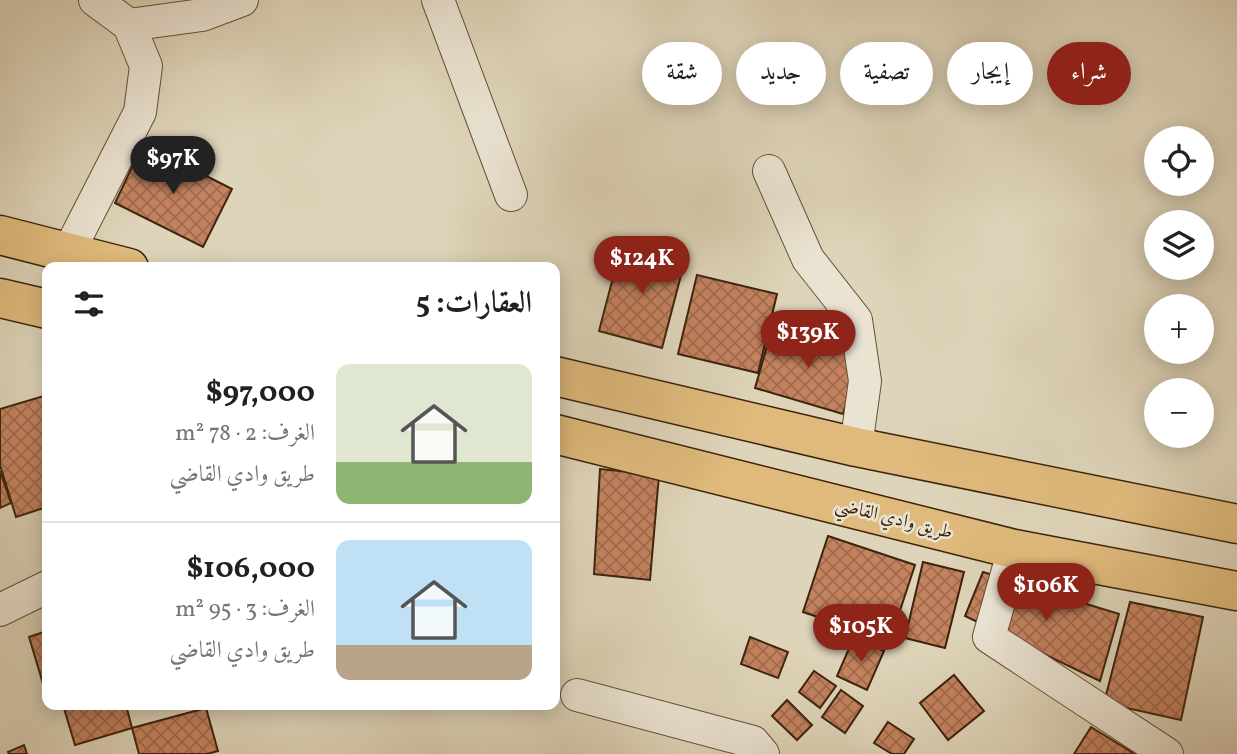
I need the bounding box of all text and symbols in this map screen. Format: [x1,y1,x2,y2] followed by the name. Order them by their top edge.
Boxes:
[642,42,722,105] chip: شقة
[736,42,826,105] chip: جديد
[840,42,933,105] chip: تصفية
[947,42,1033,105] chip: إيجار
[1047,42,1131,105] chip: شراء
[1144,126,1214,448] map controls
[1144,126,1214,196] button: locate
[132,136,214,196] pin: $97K
[146,143,200,175] text: $97K
[1144,210,1214,280] button: layers
[593,236,691,296] pin: $124K
[610,243,674,275] text: $124K
[416,283,532,325] text: العقارات: 5
[70,285,108,323] icon: filters
[1144,294,1214,364] button: +
[759,310,857,370] pin: $139K
[777,317,839,349] text: $139K
[206,372,315,414] text: $97,000
[1144,378,1214,448] button: −
[392,392,476,476] icon: home
[175,418,315,450] text: الغرف: 2 · 78 m²
[170,459,315,491] text: طريق وادي القاضي
[832,492,955,549] street label: طريق وادي القاضي
[186,548,315,590] text: $106,000
[997,564,1095,623] pin: $106K
[392,568,476,652] icon: home
[1013,570,1079,602] text: $106K
[175,594,315,626] text: الغرف: 3 · 95 m²
[812,604,910,664] pin: $105K
[829,611,893,643] text: $105K
[170,635,315,667] text: طريق وادي القاضي

